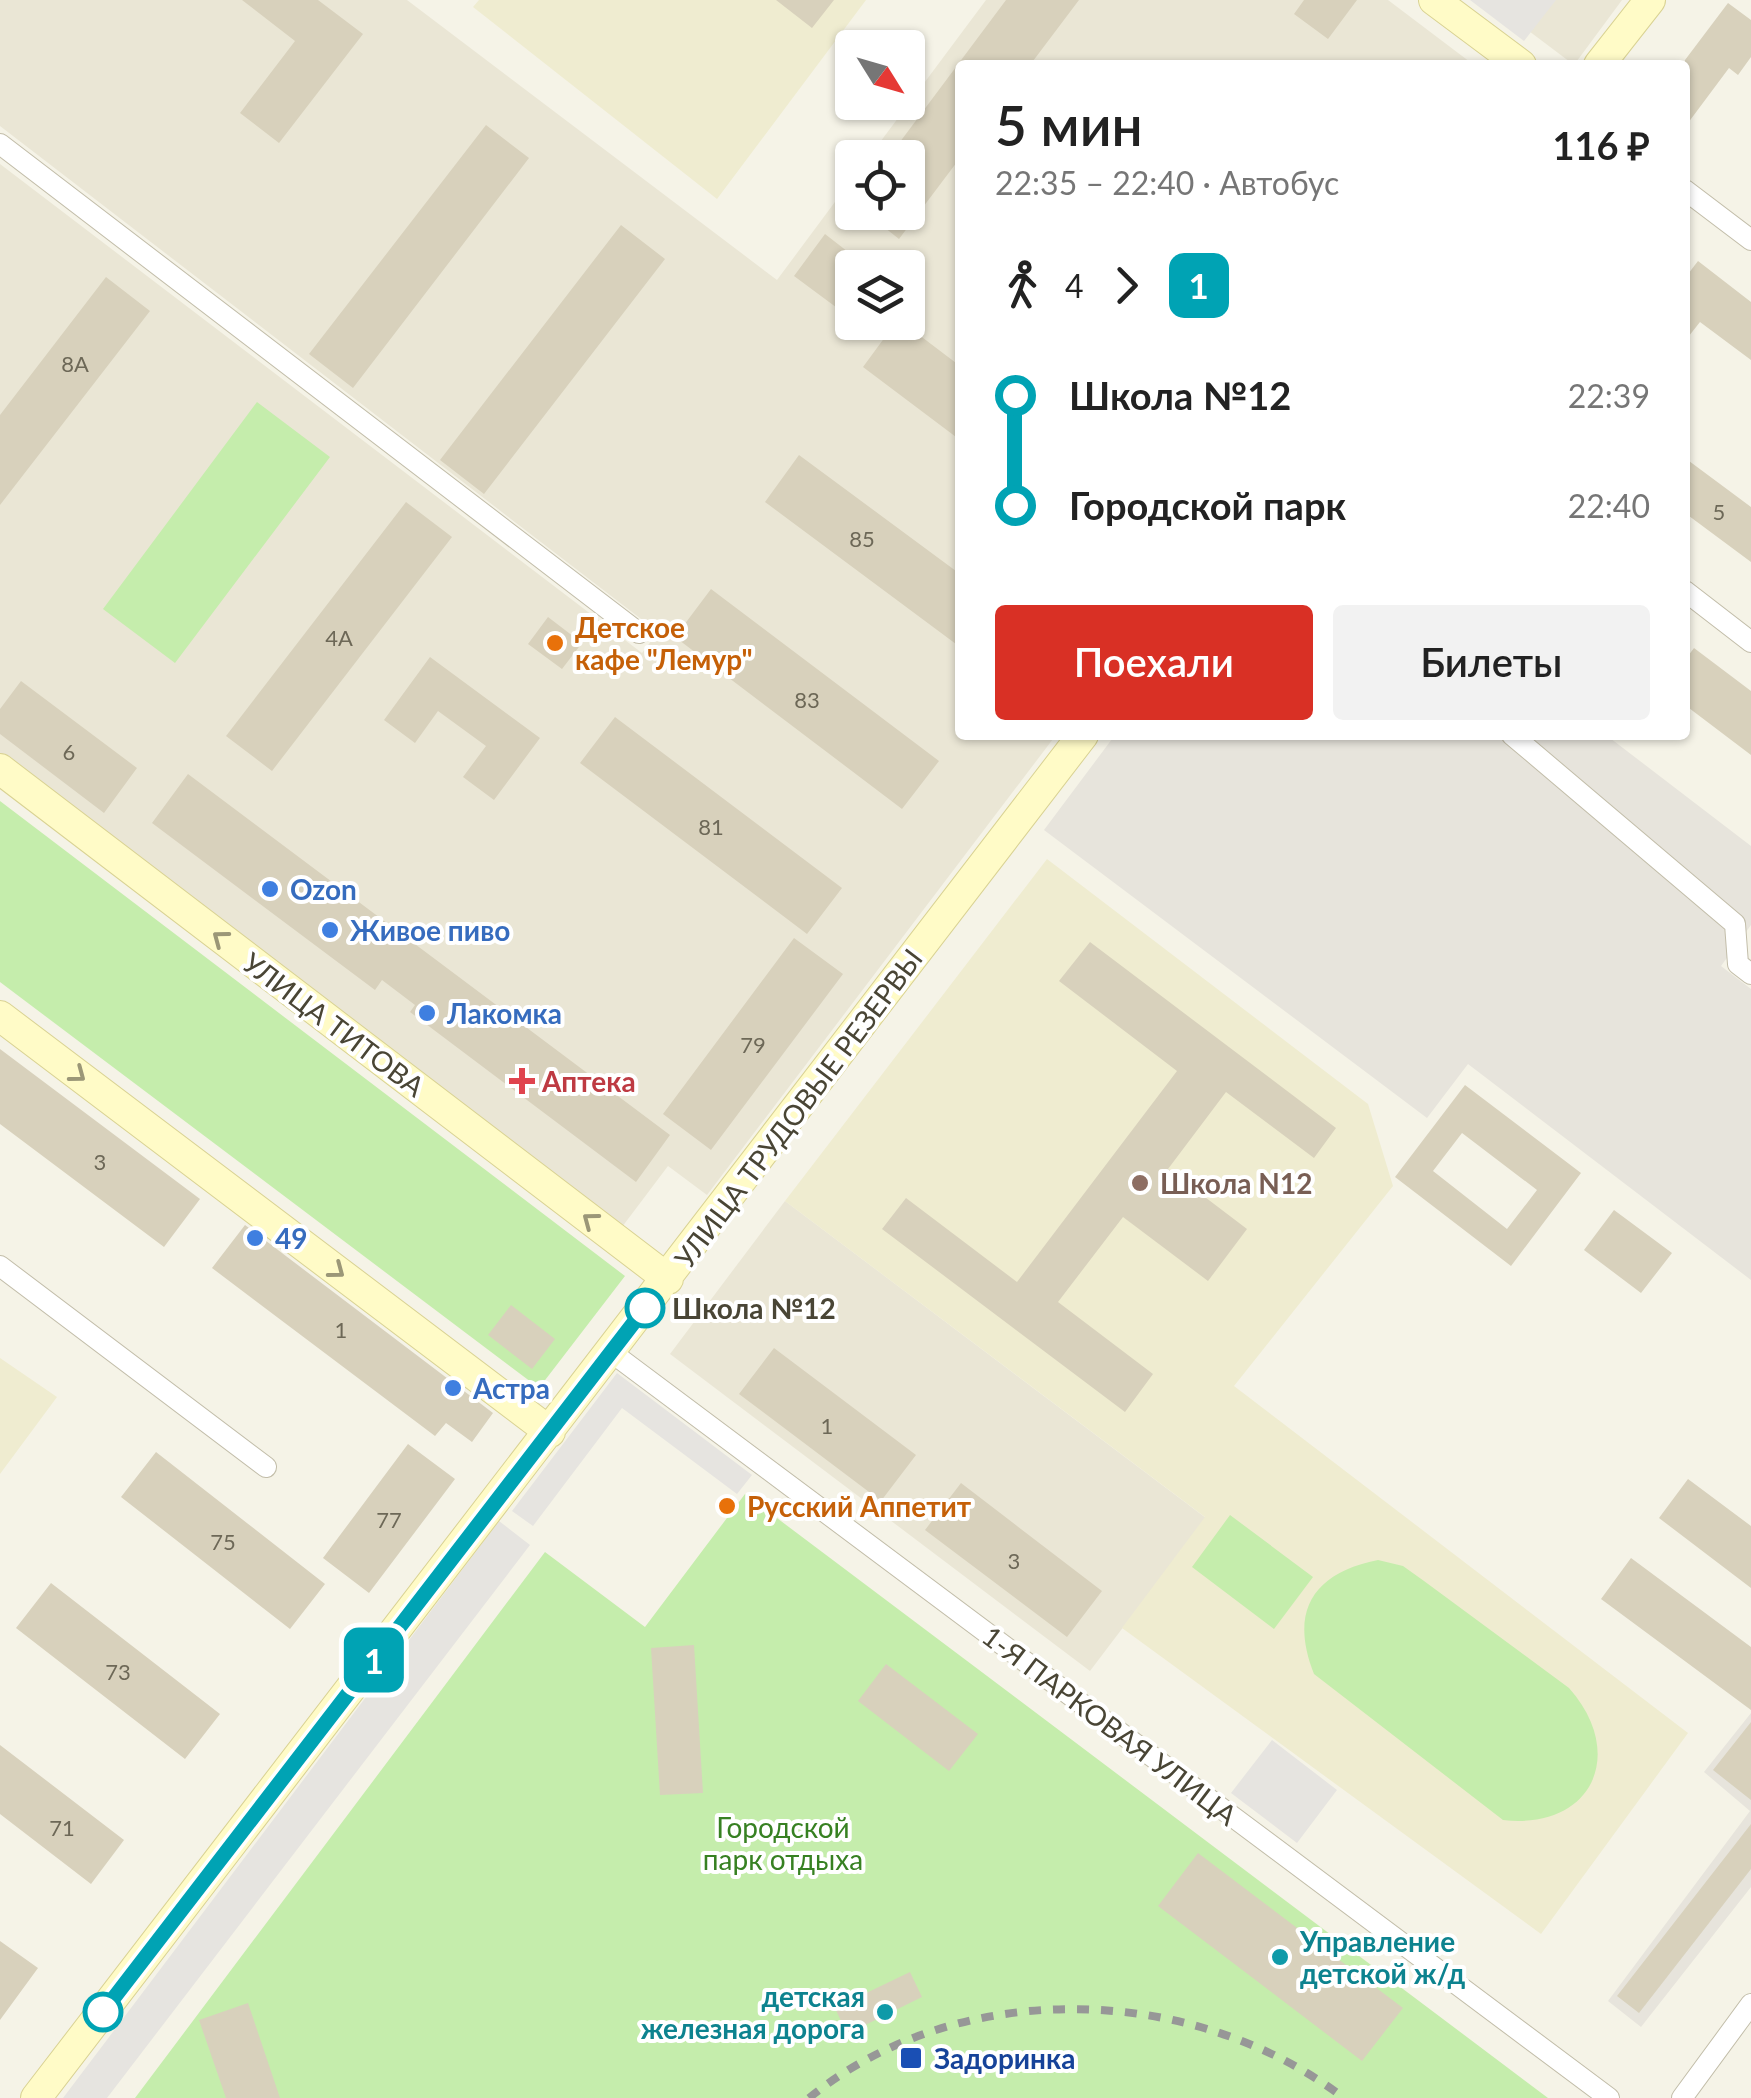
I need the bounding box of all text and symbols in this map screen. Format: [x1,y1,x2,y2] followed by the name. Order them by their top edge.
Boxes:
[835,30,925,120] north arrow
[835,30,925,340] map controls
[995,92,1143,158] text: 5 мин
[1553,122,1650,168] text: 116 ₽
[835,140,925,230] button: locate
[995,163,1339,202] text: 22:35 – 22:40 · Автобус
[835,250,925,340] button: layers
[995,258,1050,313] icon: walk
[1099,258,1154,313] icon: forward
[1189,264,1209,306] text: 1
[1065,266,1084,305] text: 4
[61,350,89,377] house number: 8А
[1069,372,1291,418] text: Школа №12
[1568,376,1650,415] text: 22:39
[1069,482,1346,528] text: Городской парк
[1568,486,1650,525] text: 22:40
[1713,498,1725,525] house number: 5
[849,525,875,552] house number: 85
[995,605,1313,720] button: Поехали
[1333,605,1650,720] button: Билеты
[575,610,753,676] place label: Детское кафе "Лемур"
[325,624,353,651] house number: 4А
[544,632,566,654] marker: Детское кафе "Лемур"
[794,686,820,713] house number: 83
[63,738,75,765] house number: 6
[698,813,724,840] house number: 81
[290,872,357,906] place label: Ozon
[259,878,281,900] marker: Ozon
[350,913,510,947] place label: Живое пиво
[319,919,341,941] marker: Живое пиво
[213,932,231,949] one-way arrow
[667,942,929,1274] street label: УЛИЦА ТРУДОВЫЕ РЕЗЕРВЫ
[237,945,431,1103] street label: УЛИЦА ТИТОВА
[446,996,562,1030] place label: Лакомка
[416,1002,438,1024] marker: Лакомка
[740,1031,766,1058] house number: 79
[67,1063,85,1080] one-way arrow
[541,1064,636,1098] place label: Аптека
[511,1070,533,1092] marker: Аптека
[94,1148,106,1175] house number: 3
[1160,1166,1312,1200] place label: Школа N12
[1129,1172,1151,1194] marker: Школа N12
[583,1214,601,1231] one-way arrow
[275,1221,307,1255] place label: 49
[244,1227,266,1249] marker: 49
[326,1259,344,1276] one-way arrow
[626,1289,664,1327] marker: Школа №12
[672,1291,836,1325] place label: Школа №12
[335,1316,347,1343] house number: 1
[472,1371,550,1405] place label: Астра
[442,1377,464,1399] marker: Астра
[821,1412,833,1439] house number: 1
[747,1489,972,1523] place label: Русский Аппетит
[716,1495,738,1517] marker: Русский Аппетит
[376,1506,402,1533] house number: 77
[210,1528,236,1555] house number: 75
[1008,1547,1020,1574] house number: 3
[976,1618,1244,1832] street label: 1-Я ПАРКОВАЯ УЛИЦА
[342,1628,406,1692] line badge: 1
[364,1639,384,1681] text: 1
[105,1658,131,1685] house number: 73
[703,1810,863,1876] park label: Городской парк отдыха
[49,1814,75,1841] house number: 71
[1299,1924,1466,1990] place label: Управление детской ж/д
[1269,1946,1291,1968] marker: Управление детской ж/д
[641,1979,865,2045] place label: детская железная дорога
[84,1993,122,2031] unlabelled marker
[874,2001,896,2023] marker: детская железная дорога
[934,2041,1075,2075] place label: Задоринка
[898,2045,924,2071] marker: Задоринка

